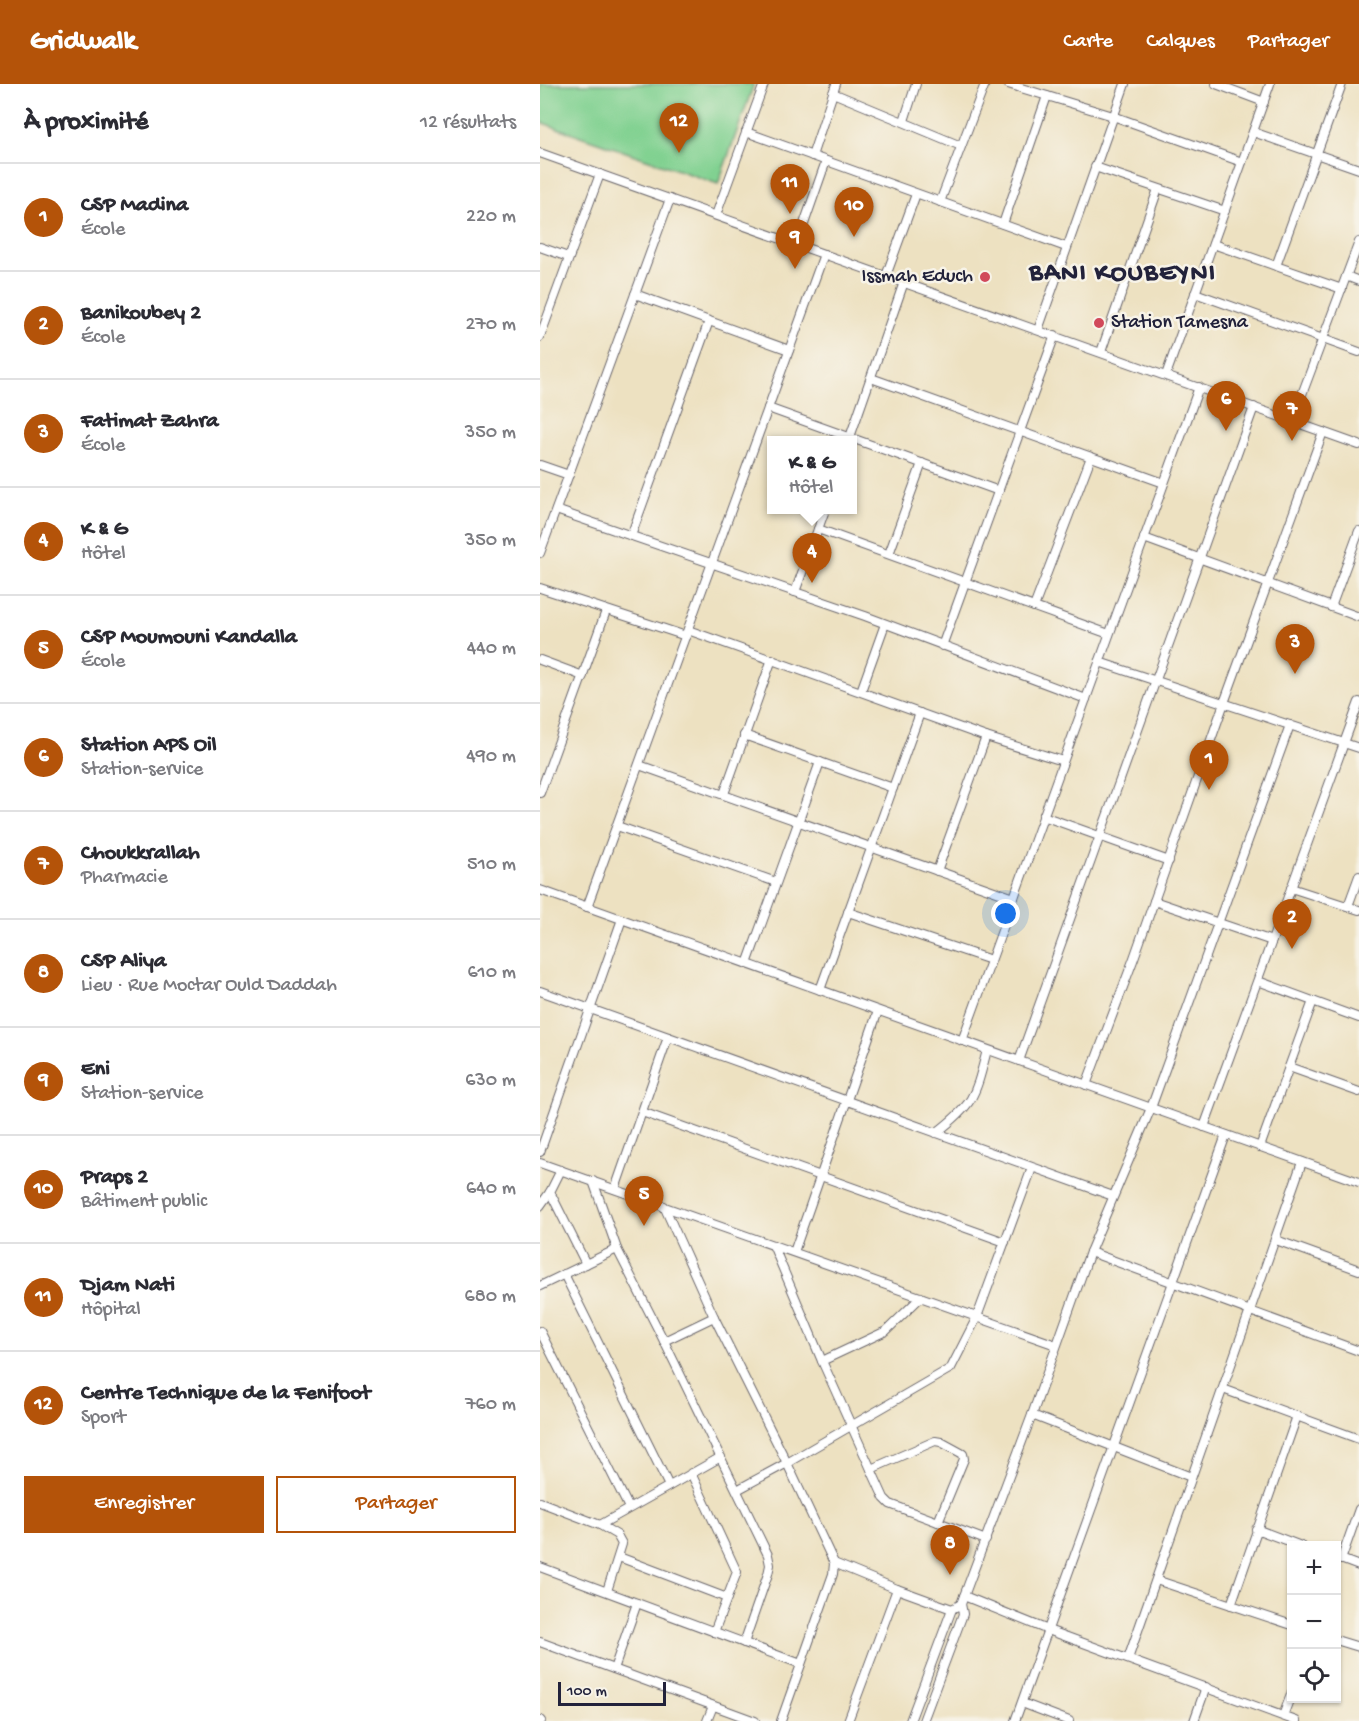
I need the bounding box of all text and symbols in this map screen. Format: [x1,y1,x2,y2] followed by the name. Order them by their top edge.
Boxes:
[30,26,136,59] text: Gridwalk
[1063,30,1113,55] text: Carte
[1146,30,1215,55] text: Calques
[1248,30,1329,55] text: Partager
[660,104,698,153] pin: 12
[24,108,148,139] text: À proximité
[420,112,516,135] text: 12 résultats
[770,164,810,214] pin: 11
[834,188,874,237] pin: 10
[81,193,188,219] text: CSP Madina
[39,206,48,229] text: 1
[466,206,516,229] text: 220 m
[81,219,125,242] text: École
[776,220,814,269] pin: 9
[1028,259,1217,290] district label: BANI KOUBEYNI
[862,266,973,289] place label: Issmah Educh
[978,270,992,284] marker: Issmah Educh
[81,301,201,327] text: Banikoubey 2
[1111,312,1249,335] place label: Station Tamesna
[39,314,48,337] text: 2
[466,314,516,337] text: 270 m
[1092,316,1106,330] marker: Station Tamesna
[81,327,125,350] text: École
[1206,382,1246,431] pin: 6
[1272,392,1311,441] pin: 7
[81,409,219,435] text: Fatimat Zahra
[38,422,49,445] text: 3
[465,422,516,445] text: 350 m
[81,435,125,458] text: École
[767,436,857,514] popup
[789,451,835,477] text: K & G
[789,477,833,500] text: Hôtel
[81,517,128,543] text: K & G
[39,530,48,553] text: 4
[465,530,516,553] text: 350 m
[792,534,832,583] pin: 4
[81,543,126,566] text: Hôtel
[1276,624,1314,674] pin: 3
[81,625,297,651] text: CSP Moumouni Kandalla
[38,638,49,661] text: 5
[467,638,516,661] text: 440 m
[81,651,125,674] text: École
[81,733,217,759] text: Station APS Oil
[1190,740,1228,790] pin: 1
[38,746,49,769] text: 6
[466,746,516,769] text: 490 m
[81,759,203,782] text: Station-service
[81,841,200,867] text: Choukkrallah
[38,854,49,877] text: 7
[467,854,516,877] text: 510 m
[81,867,168,890] text: Pharmacie
[991,899,1020,928] your location
[1272,900,1311,949] pin: 2
[81,949,166,975] text: CSP Aliya
[38,962,49,985] text: 8
[467,962,516,985] text: 610 m
[81,975,337,998] text: Lieu · Rue Moctar Ould Daddah
[81,1057,110,1083] text: Eni
[38,1070,49,1093] text: 9
[465,1070,516,1093] text: 630 m
[81,1083,203,1106] text: Station-service
[81,1165,148,1191] text: Praps 2
[624,1176,664,1226] pin: 5
[34,1178,53,1201] text: 10
[466,1178,516,1201] text: 640 m
[81,1191,207,1214] text: Bâtiment public
[81,1273,175,1299] text: Djam Nati
[35,1286,52,1309] text: 11
[465,1286,516,1309] text: 680 m
[81,1299,141,1322] text: Hôpital
[81,1381,371,1407] text: Centre Technique de la Fenifoot
[35,1394,52,1417] text: 12
[465,1394,516,1417] text: 760 m
[81,1407,126,1430] text: Sport
[24,1476,264,1533] button: Enregistrer
[276,1476,516,1533] button: Partager
[930,1526,970,1575] pin: 8
[1287,1541,1341,1703] map controls
[1287,1541,1341,1595] button: +
[1287,1595,1341,1649] button: −
[1287,1649,1341,1703] button: locate
[558,1679,666,1706] scale bar
[567,1683,607,1702] text: 100 m

